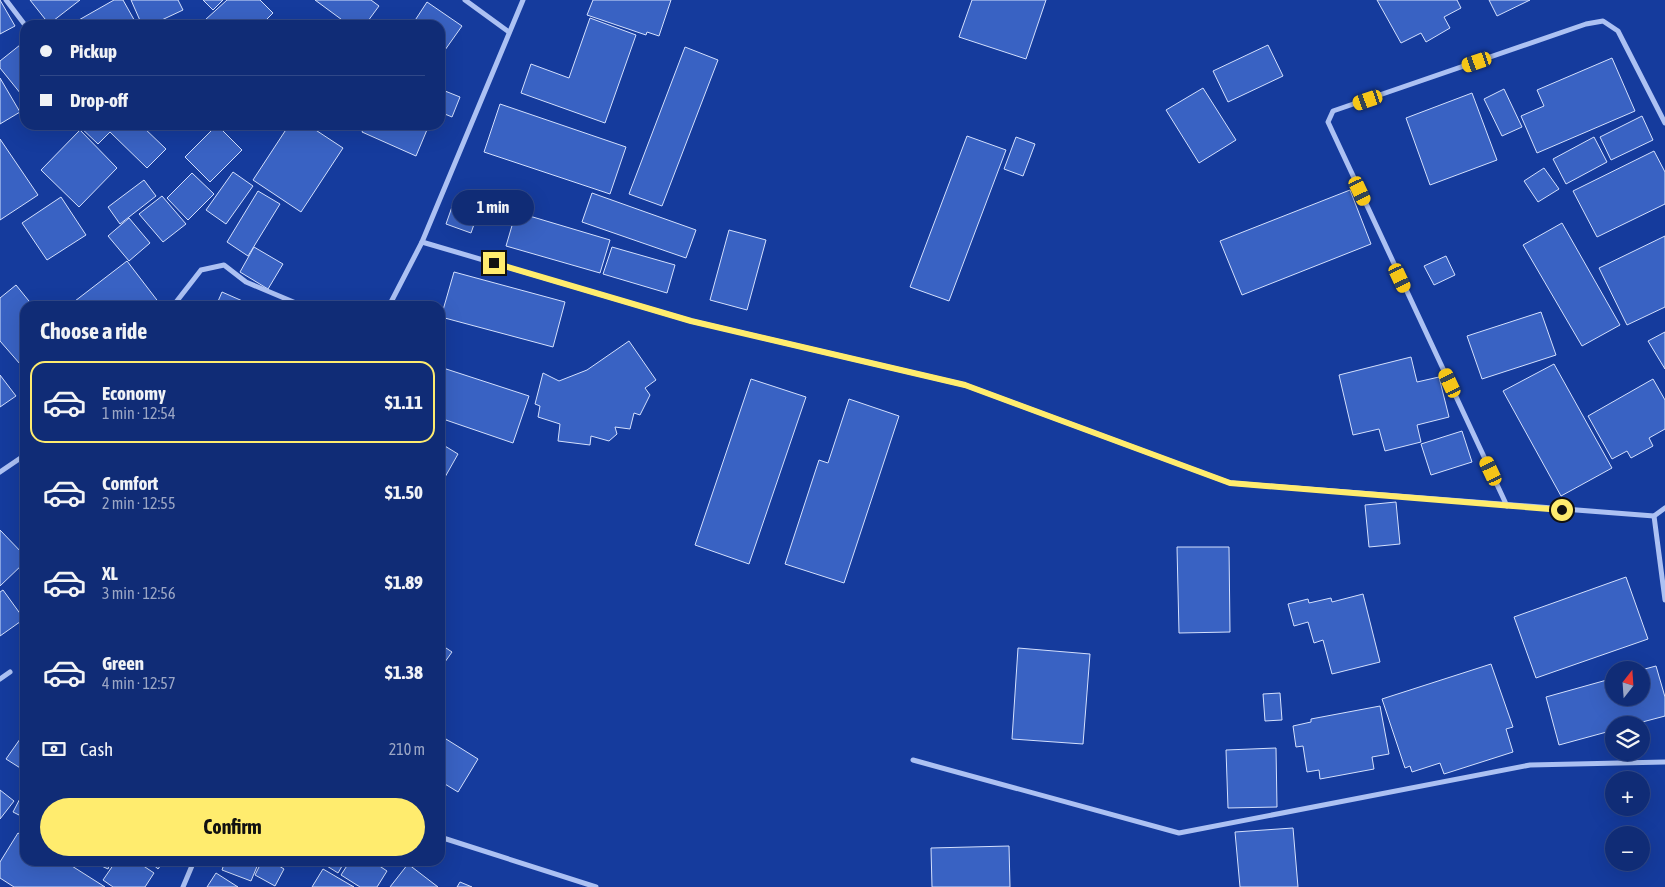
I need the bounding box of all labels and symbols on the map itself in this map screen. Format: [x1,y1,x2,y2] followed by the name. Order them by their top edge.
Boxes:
[1460,50,1493,74] car
[1351,88,1384,112] car
[1346,174,1373,208] car
[453,190,535,226] callout: 1 min
[483,252,505,274] route end
[1386,261,1413,295] car
[1436,366,1463,400] car
[1477,454,1504,488] car
[1551,499,1573,521] route start
[1605,661,1650,706] north arrow

